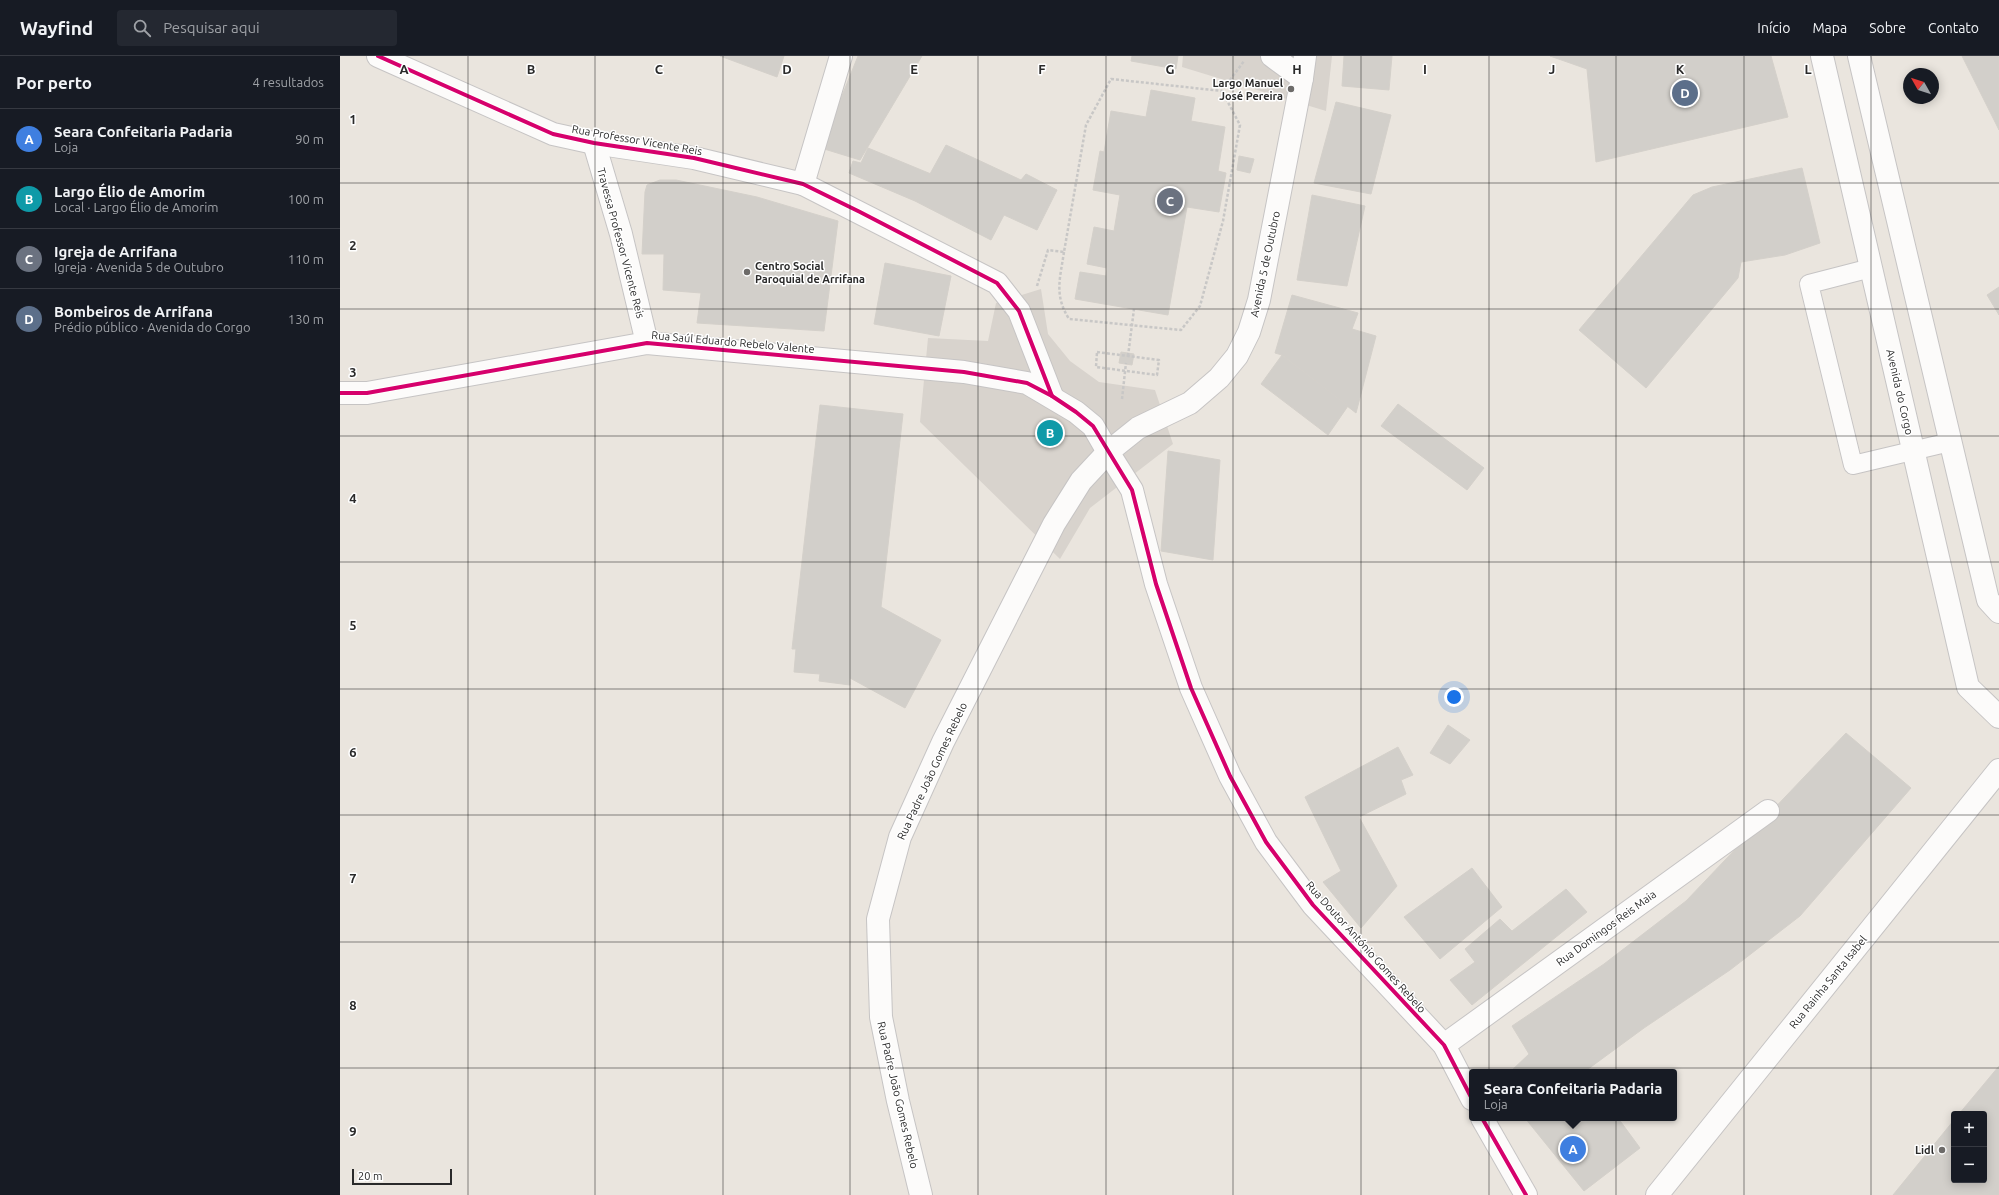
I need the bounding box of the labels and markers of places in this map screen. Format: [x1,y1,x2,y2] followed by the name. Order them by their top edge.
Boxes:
[1212,77,1284,102] place label: Largo Manuel José Pereira
[1672,78,1698,108] pin: D
[1286,84,1296,94] marker: Largo Manuel José Pereira
[1157,186,1183,216] pin: C
[755,260,865,285] place label: Centro Social Paroquial de Arrifana
[742,267,752,277] marker: Centro Social Paroquial de Arrifana
[1037,418,1063,448] pin: B
[1560,1134,1586,1164] pin: A
[1915,1144,1935,1156] place label: Lidl
[1937,1145,1947,1155] marker: Lidl

